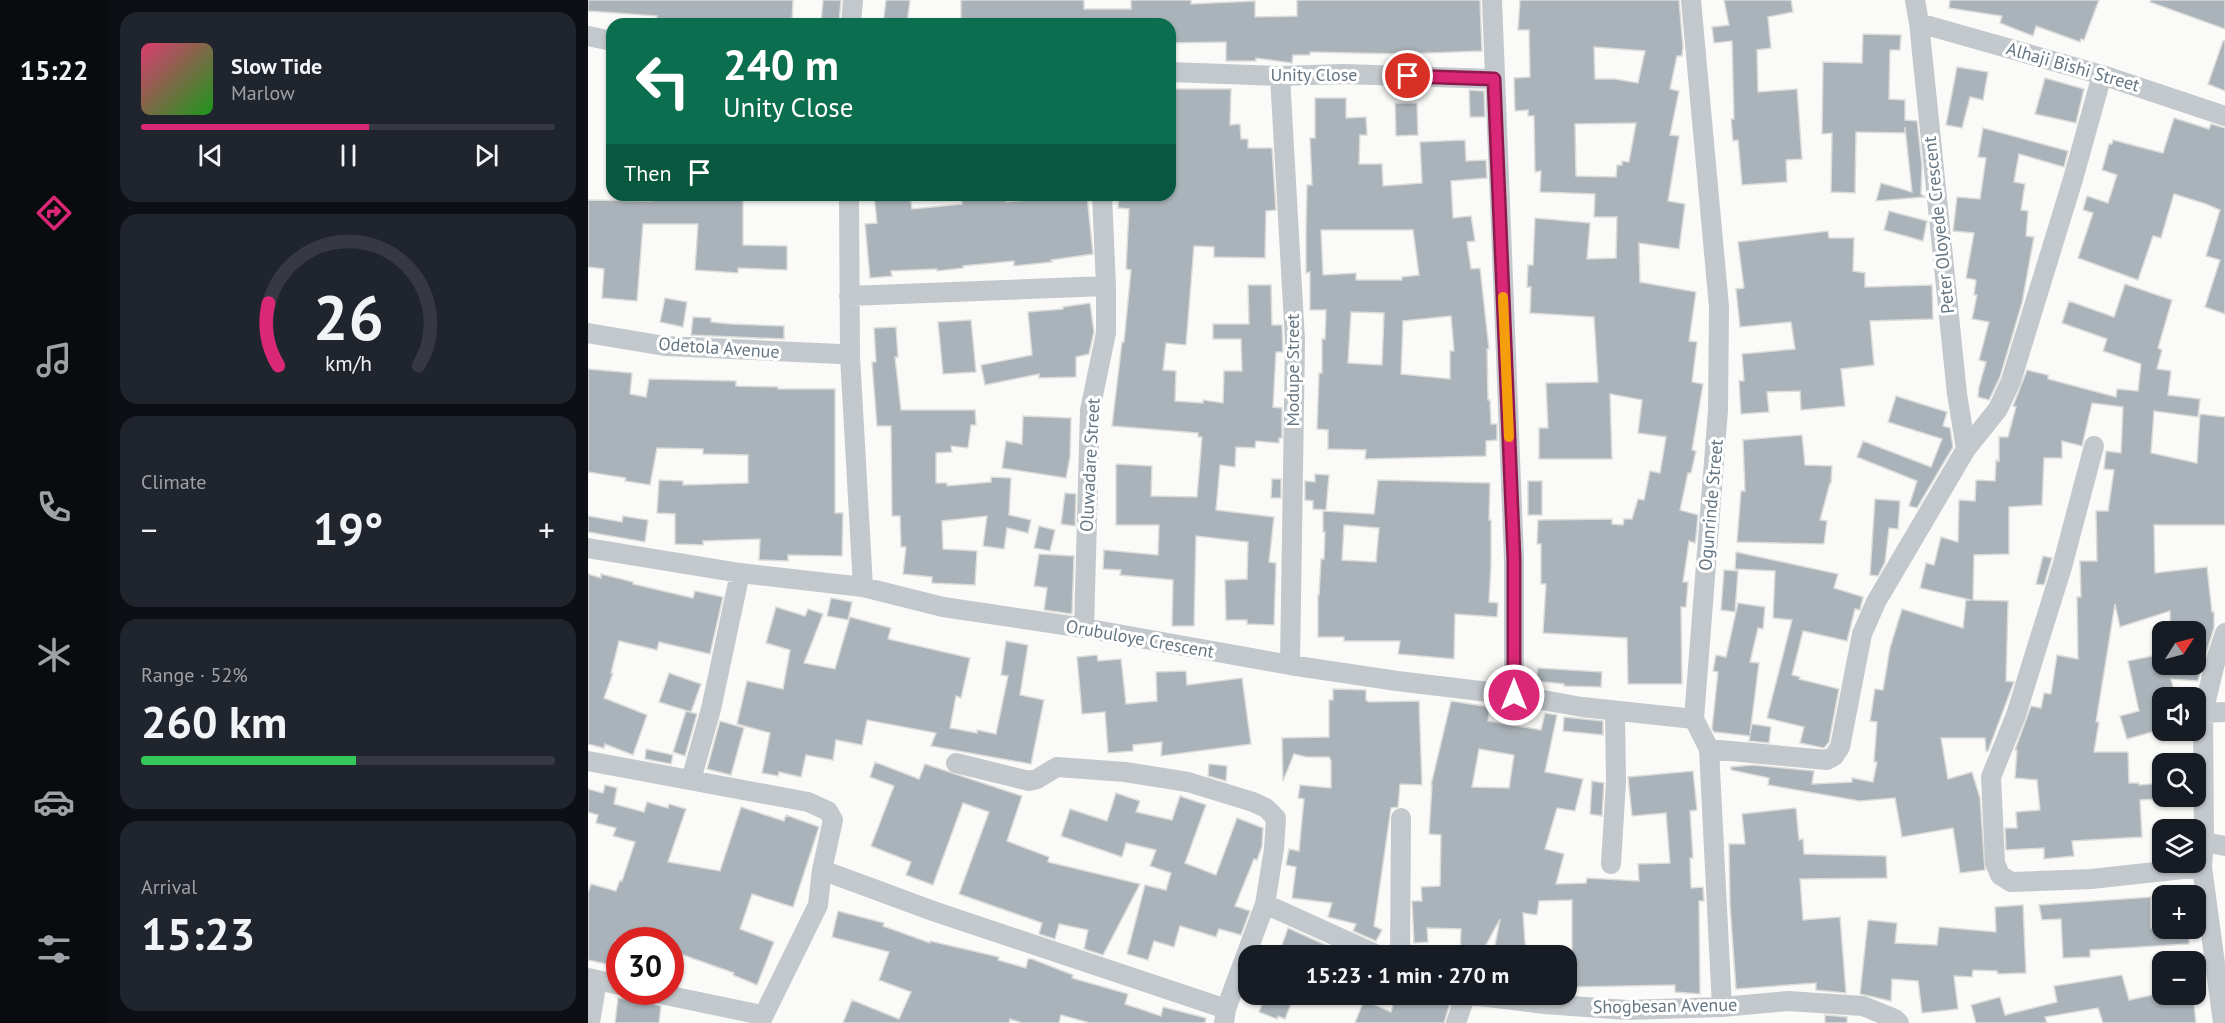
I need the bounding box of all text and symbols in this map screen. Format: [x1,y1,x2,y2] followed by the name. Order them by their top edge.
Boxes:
[723,37,839,92] text: 240 m
[2004,37,2142,97] street label: Alhaji Bishi Street
[624,42,702,120] icon: left
[1382,50,1433,101] pin
[231,52,322,80] text: Slow Tide
[20,53,88,87] text: 15:22
[1391,59,1424,92] icon: arrive
[1271,63,1357,86] street label: Unity Close
[231,80,295,106] text: Marlow
[723,90,853,124] text: Unity Close
[1918,135,1959,315] street label: Peter Oloyede Crescent
[194,139,227,172] icon: previous
[332,139,365,172] icon: pause
[470,139,503,172] icon: next
[683,156,716,189] icon: arrive
[624,159,671,187] text: Then
[33,192,75,234] icon: directions
[313,276,383,357] text: 26
[1281,314,1304,426] street label: Modupe Street
[658,332,780,363] street label: Odetola Avenue
[33,339,75,381] icon: music
[324,350,371,378] text: km/h
[1075,397,1104,533] street label: Oluwadare Street
[1693,438,1728,572] street label: Ogunrinde Street
[141,469,207,495] text: Climate
[33,486,75,528] icon: phone
[313,499,383,557] text: 19°
[141,508,158,551] text: −
[538,508,555,551] text: +
[1064,614,1216,663] street label: Orubuloye Crescent
[2152,621,2206,675] north arrow
[2152,621,2206,1005] map controls
[33,634,75,676] icon: climate
[141,662,248,688] text: Range · 52%
[1482,663,1546,727] position arrow
[2152,687,2206,741] button: sound
[141,692,287,750] text: 260 km
[2152,753,2206,807] button: search
[33,781,75,823] icon: car
[2152,819,2206,873] button: layers
[141,874,197,900] text: Arrival
[2152,885,2206,939] button: +
[141,904,255,962] text: 15:23
[606,927,684,1005] speed limit sign: 30
[33,928,75,970] icon: filters
[2152,951,2206,1005] button: −
[1306,961,1509,989] text: 15:23 · 1 min · 270 m
[1593,993,1737,1018] street label: Shogbesan Avenue

